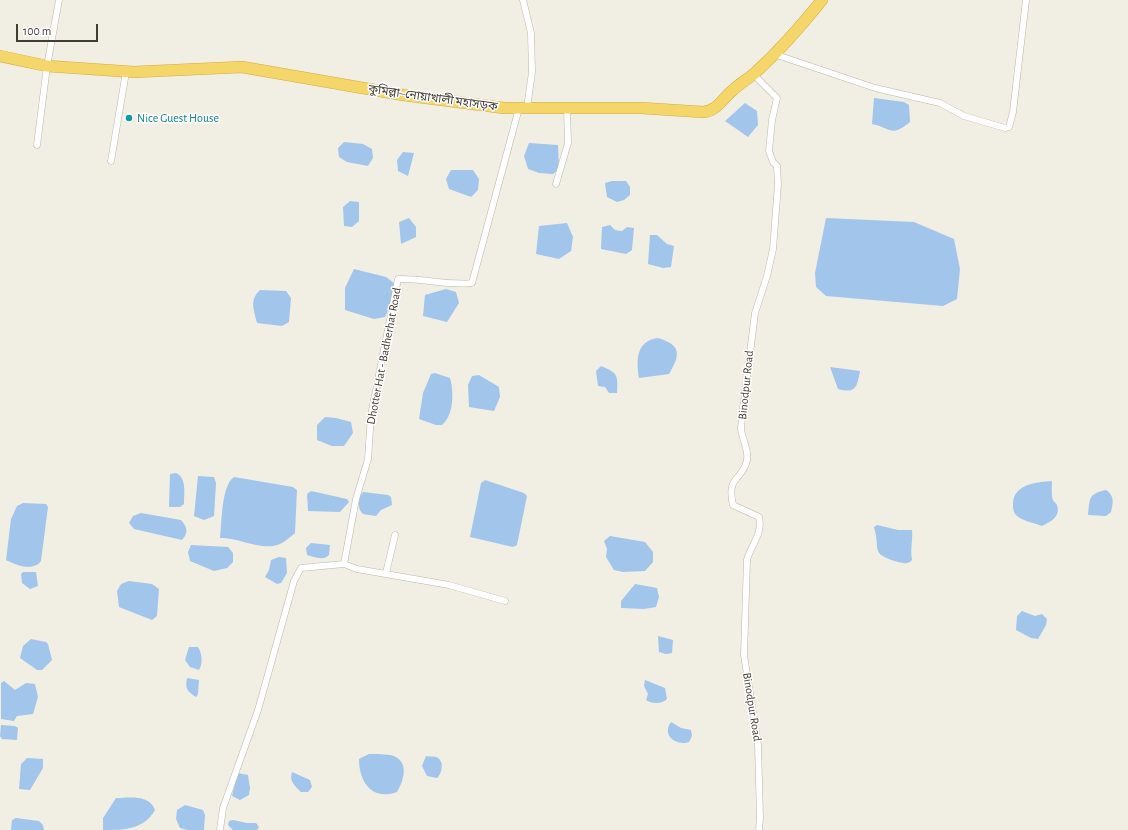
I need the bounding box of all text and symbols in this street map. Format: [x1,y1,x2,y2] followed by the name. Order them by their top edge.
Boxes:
[18,16,100,42] scale bar
[23,25,51,37] text: 100 m
[367,82,499,114] street label: কুমিল্লা–নোয়াখালী মহাসড়ক
[137,111,219,125] place label: Nice Guest House
[124,113,134,123] marker: Nice Guest House
[364,286,404,426] street label: Dhotter Hat - Badherhat Road
[735,350,757,420] street label: Binodpur Road
[739,672,765,742] street label: Binodpur Road

